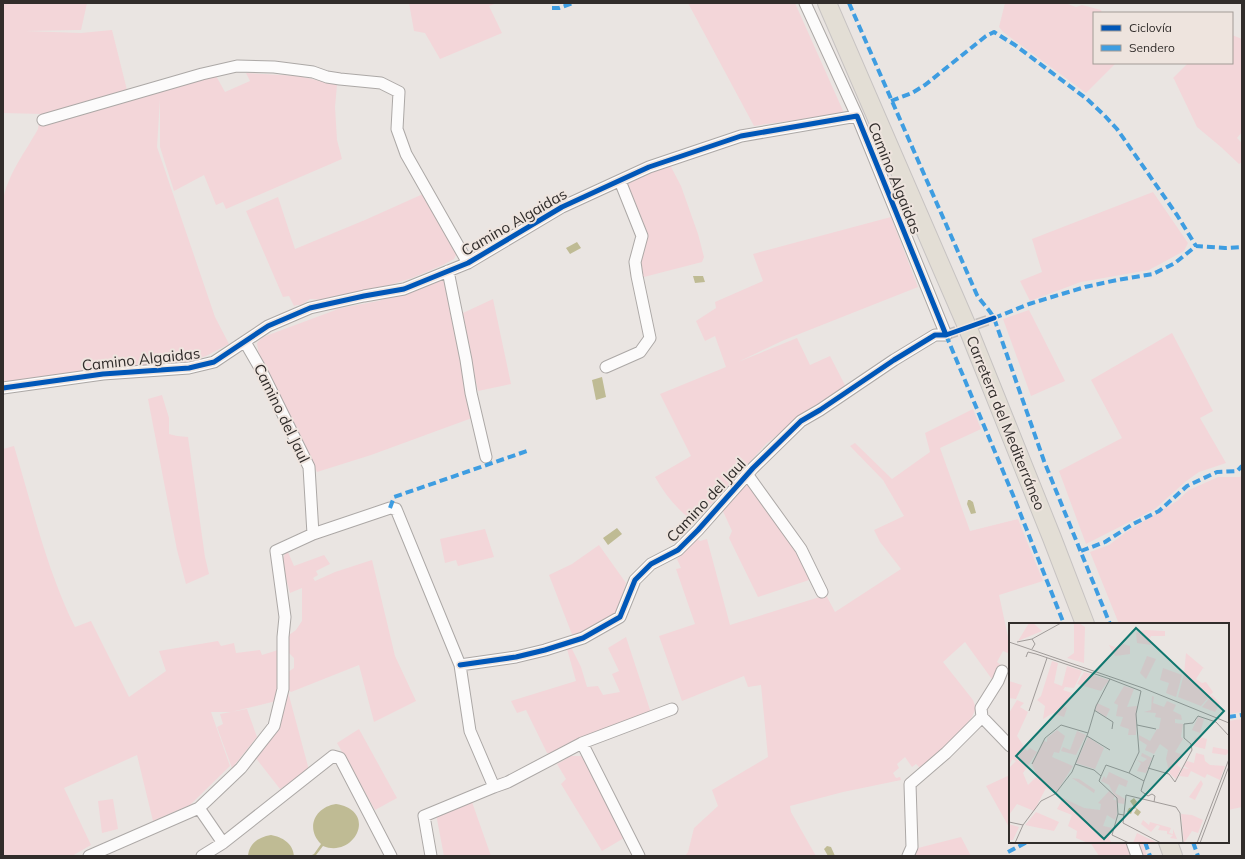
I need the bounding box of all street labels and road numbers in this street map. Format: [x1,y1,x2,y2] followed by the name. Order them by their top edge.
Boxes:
[864,119,926,237] street label: Camino Algaidas
[458,184,570,260] street label: Camino Algaidas
[962,333,1050,513] street label: Carretera del Mediterráneo
[81,343,201,375] street label: Camino Algaidas
[250,360,314,466] street label: Camino del Jaul
[662,454,750,546] street label: Camino del Jaul

